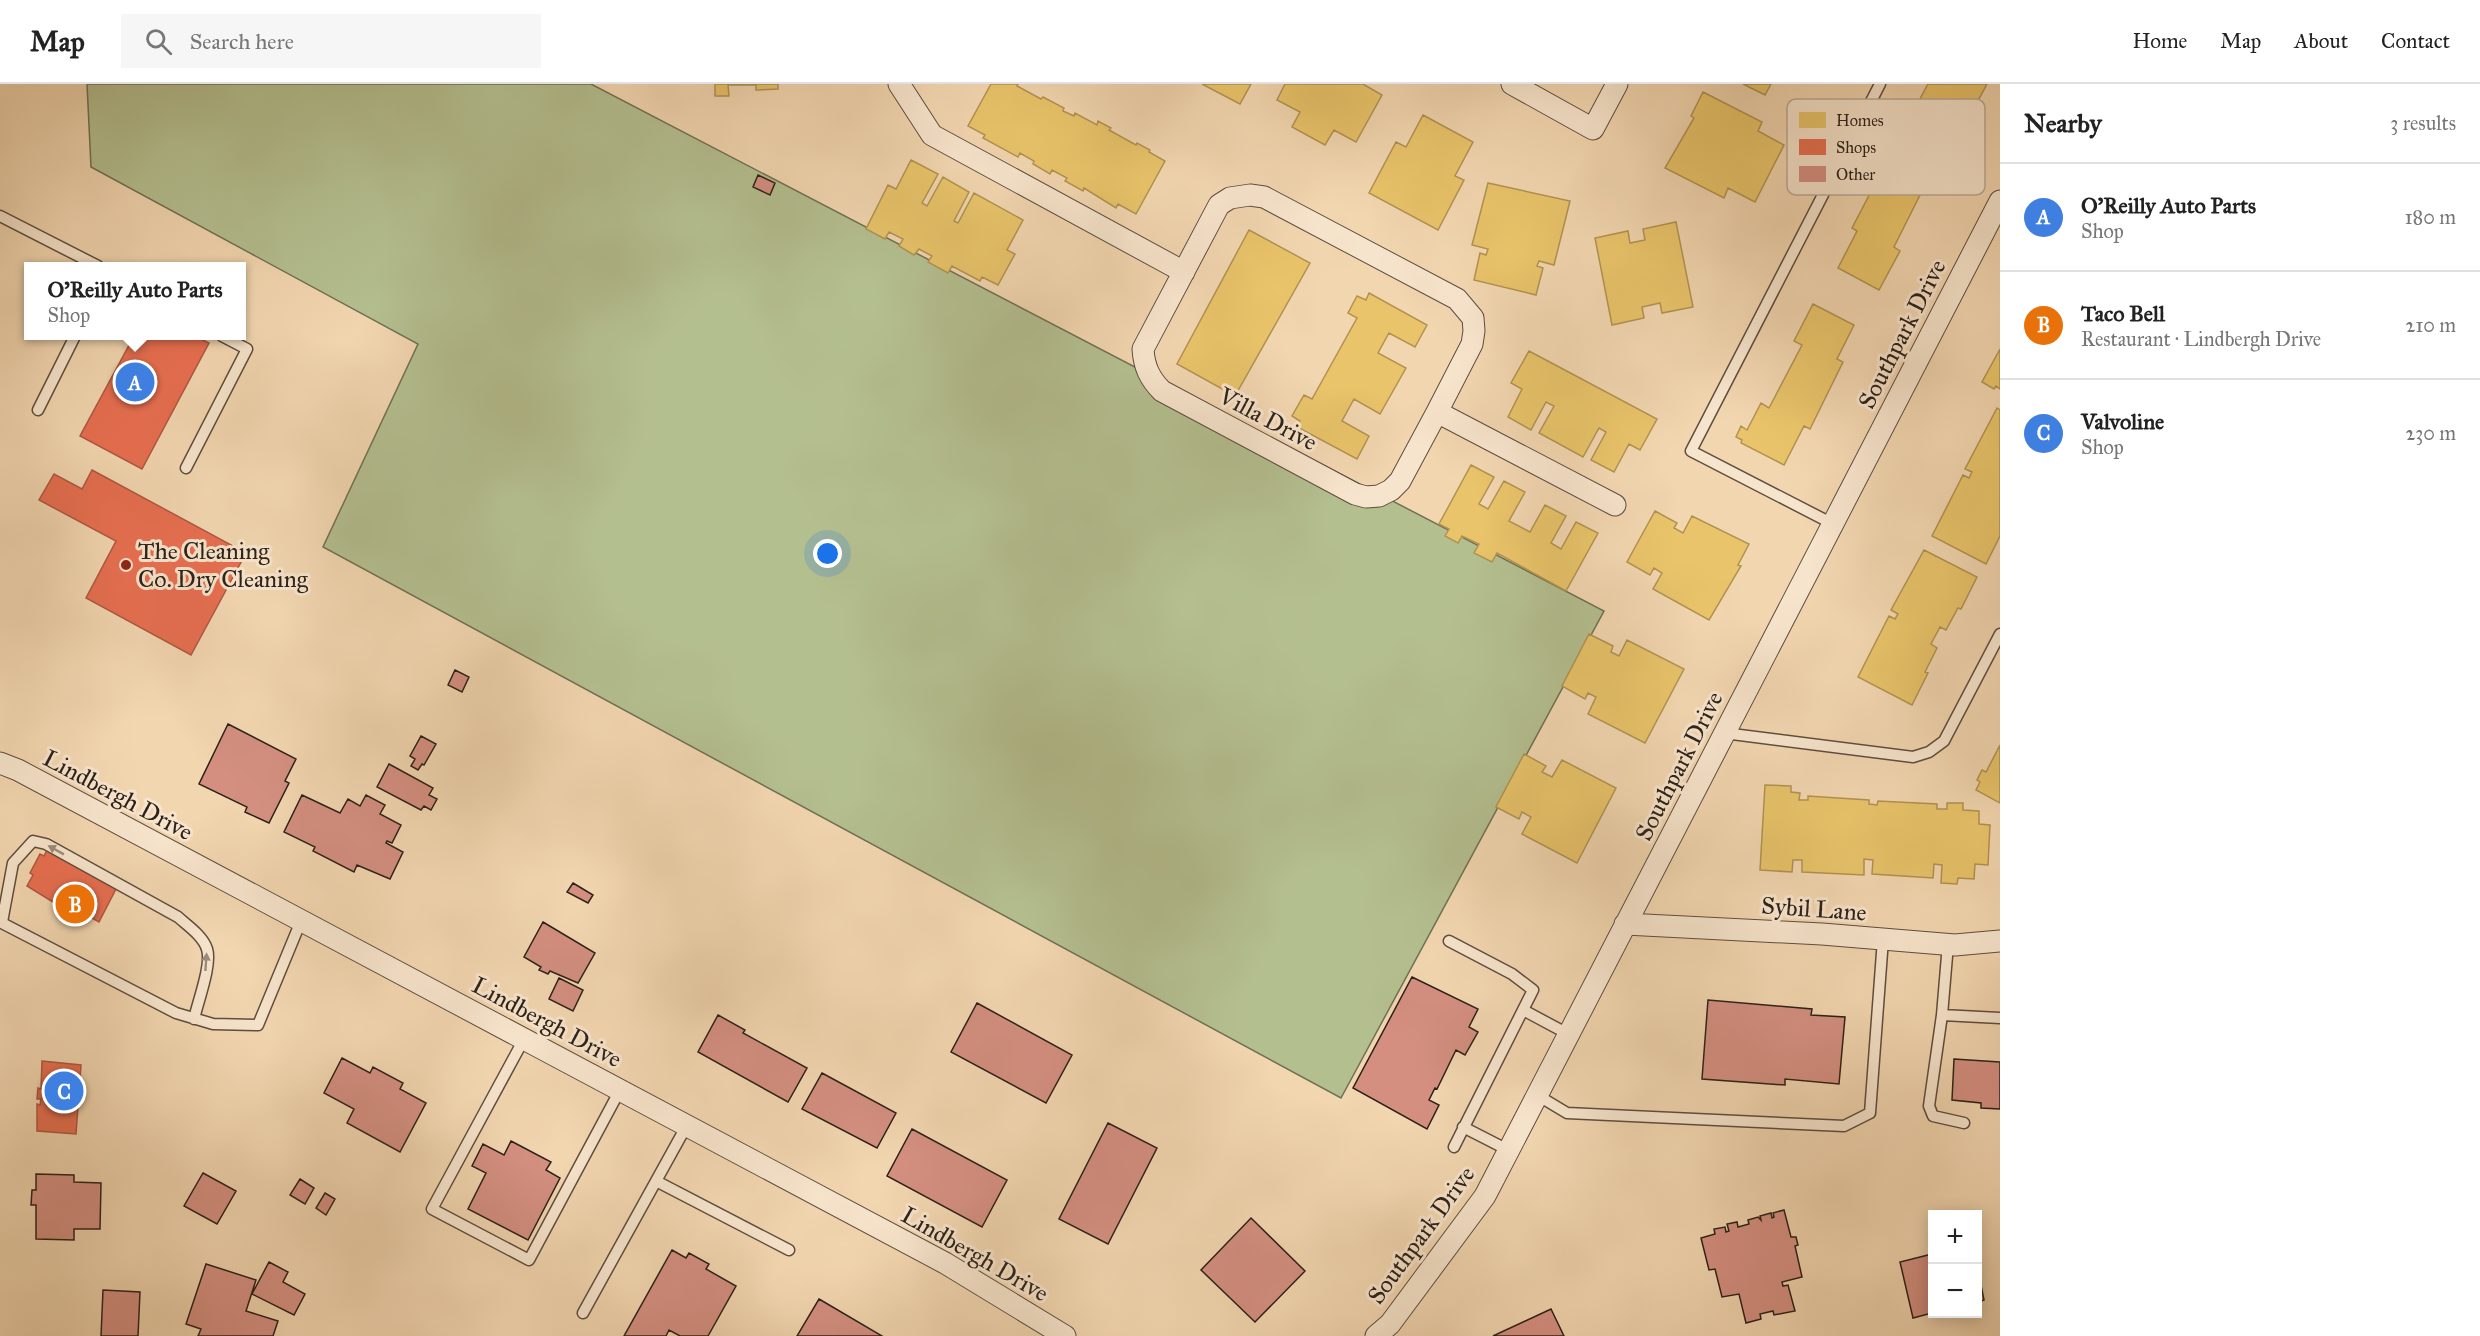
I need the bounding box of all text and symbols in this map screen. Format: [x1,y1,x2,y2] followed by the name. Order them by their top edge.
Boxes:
[121,14,541,68] search box
[30,24,85,59] text: Map
[142,25,175,58] icon: search
[190,28,294,55] text: Search here
[2132,28,2187,54] text: Home
[2220,28,2261,54] text: Map
[2294,28,2348,54] text: About
[2381,28,2450,54] text: Contact
[1787,99,1985,195] legend
[2024,107,2102,139] text: Nearby
[1836,111,1884,130] text: Homes
[2390,111,2456,135] text: 3 results
[1836,138,1876,157] text: Shops
[1836,165,1875,184] text: Other
[2081,192,2256,219] text: O'Reilly Auto Parts
[2037,205,2050,229] text: A
[2405,205,2456,229] text: 180 m
[2081,219,2124,243] text: Shop
[1852,254,1952,414] street label: Southpark Drive
[24,262,246,340] popup
[47,276,223,303] text: O'Reilly Auto Parts
[2081,300,2165,327] text: Taco Bell
[47,303,90,327] text: Shop
[2037,313,2050,337] text: B
[2406,313,2456,337] text: 210 m
[2081,327,2321,351] text: Restaurant · Lindbergh Drive
[116,360,154,404] pin: A
[1213,380,1322,457] street label: Villa Drive
[2081,408,2164,435] text: Valvoline
[2037,421,2050,445] text: C
[2405,421,2456,445] text: 230 m
[2081,435,2124,459] text: Shop
[138,536,309,594] place label: The Cleaning Co. Dry Cleaning
[813,539,842,568] your location
[119,558,133,572] marker: The Cleaning Co. Dry Cleaning
[1629,686,1729,846] street label: Southpark Drive
[38,743,198,847] street label: Lindbergh Drive
[47,845,64,855] one-way arrow
[56,882,94,926] pin: B
[1760,890,1868,928] street label: Sybil Lane
[201,952,211,971] one-way arrow
[467,970,627,1074] street label: Lindbergh Drive
[44,1068,84,1114] pin: C
[1361,1160,1481,1310] street label: Southpark Drive
[896,1200,1054,1308] street label: Lindbergh Drive
[1928,1210,1982,1318] map controls
[1928,1210,1982,1264] button: +
[1928,1264,1982,1318] button: −

